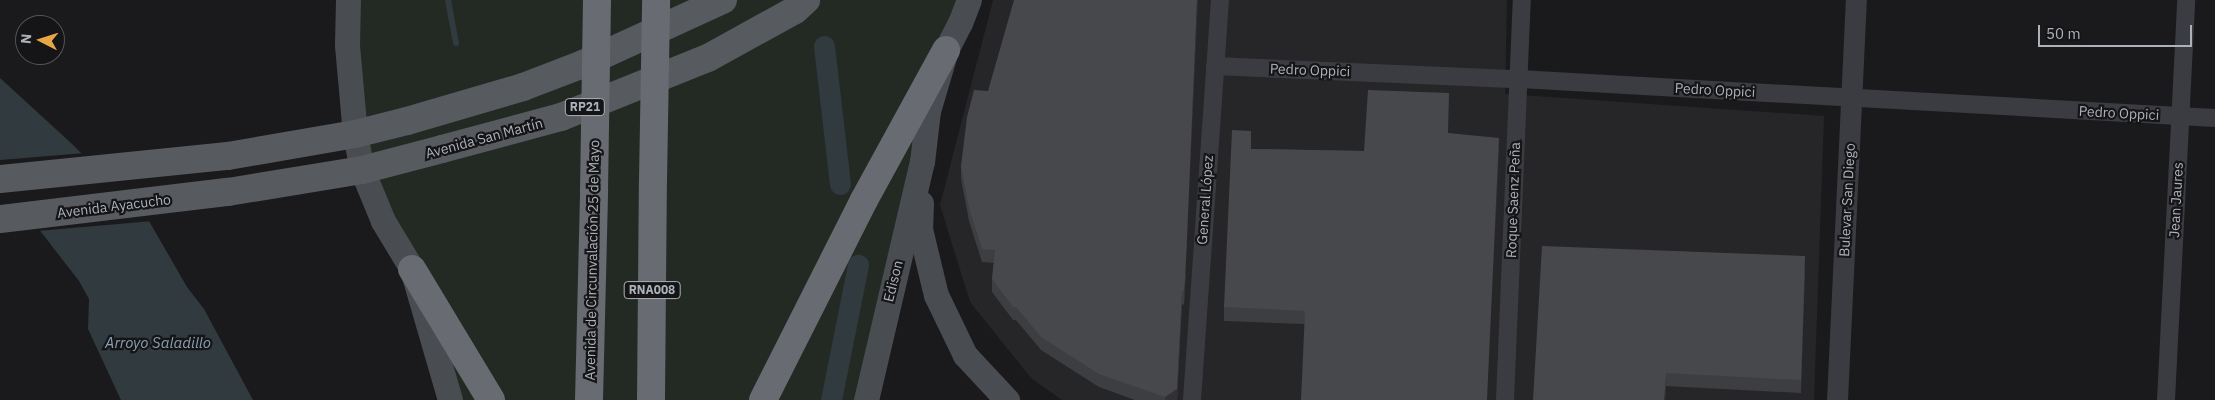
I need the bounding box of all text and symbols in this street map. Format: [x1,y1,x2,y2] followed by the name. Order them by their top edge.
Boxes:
[15,15,65,65] north arrow
[2040,15,2194,47] scale bar
[2046,24,2081,43] text: 50 m
[17,33,35,45] text: N
[1270,60,1350,80] street label: Pedro Oppici
[1674,80,1756,100] street label: Pedro Oppici
[564,98,606,116] road number: RP21
[2078,103,2160,123] street label: Pedro Oppici
[423,114,545,162] street label: Avenida San Martín
[582,140,602,380] street label: Avenida de Circunvalación 25 de Mayo
[1503,142,1523,258] street label: Roque Saenz Peña
[1836,143,1858,257] street label: Bulevar San Diego
[1193,155,1217,245] street label: General López
[2166,162,2186,238] street label: Jean Jaures
[56,191,172,221] street label: Avenida Ayacucho
[880,258,906,304] street label: Edison
[623,280,681,300] road number: RNA008
[105,334,211,352] water label: Arroyo Saladillo

